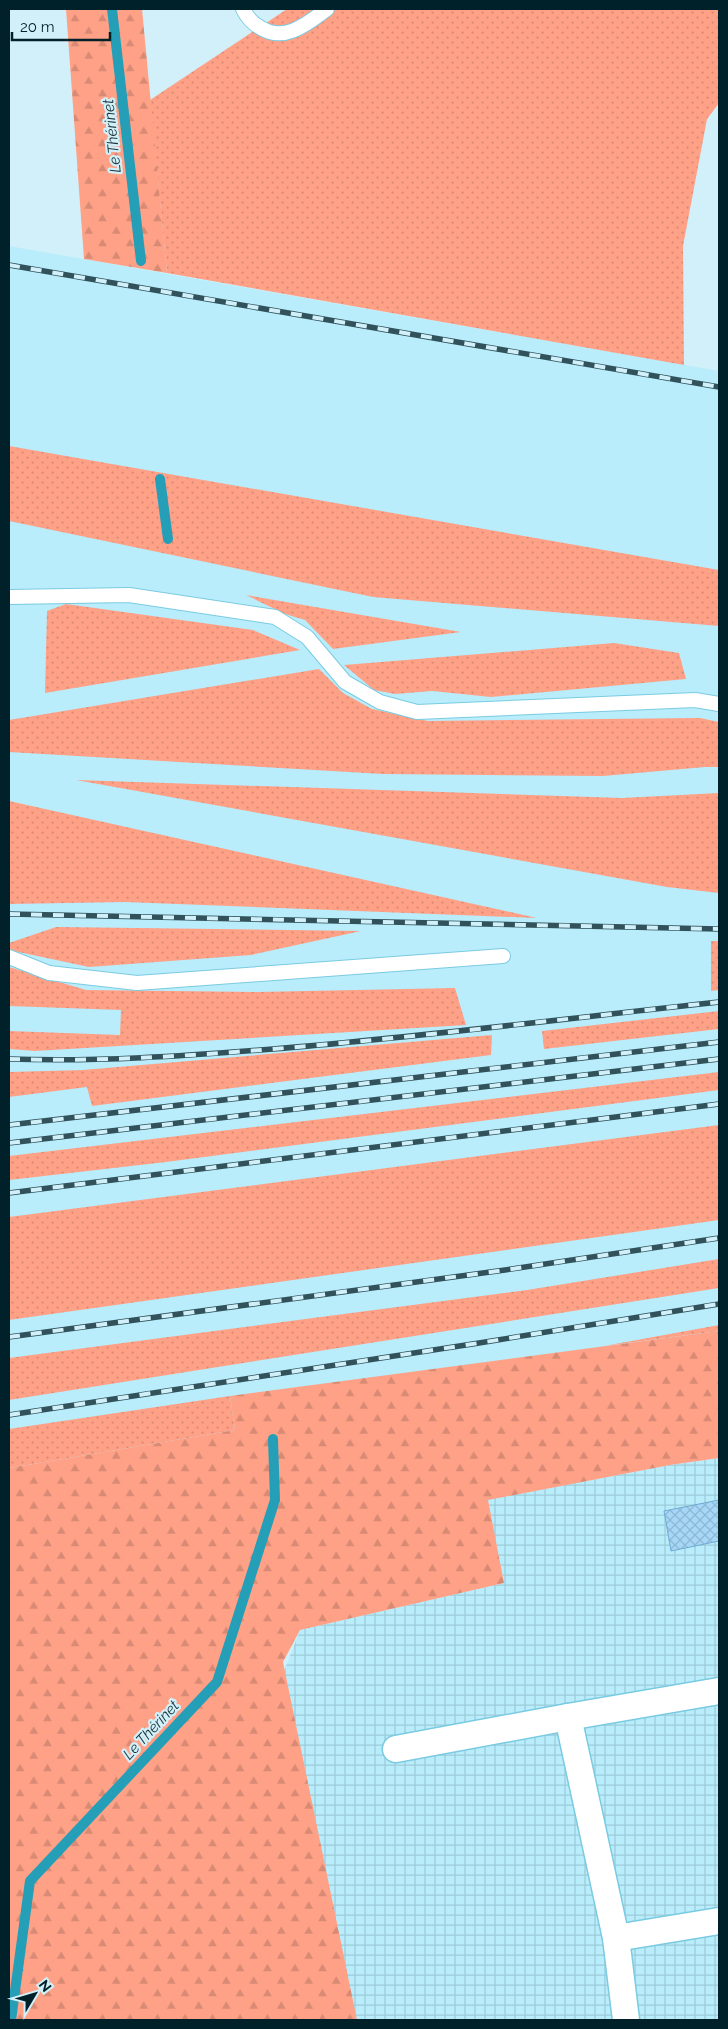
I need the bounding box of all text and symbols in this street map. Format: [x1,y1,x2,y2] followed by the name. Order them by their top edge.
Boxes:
[12,10,110,42] scale bar
[20,18,55,36] text: 20 m
[99,98,125,174] water label: Le Thérinet
[119,1697,183,1763] water label: Le Thérinet
[10,1969,60,2019] north arrow
[36,1977,55,1995] text: N

